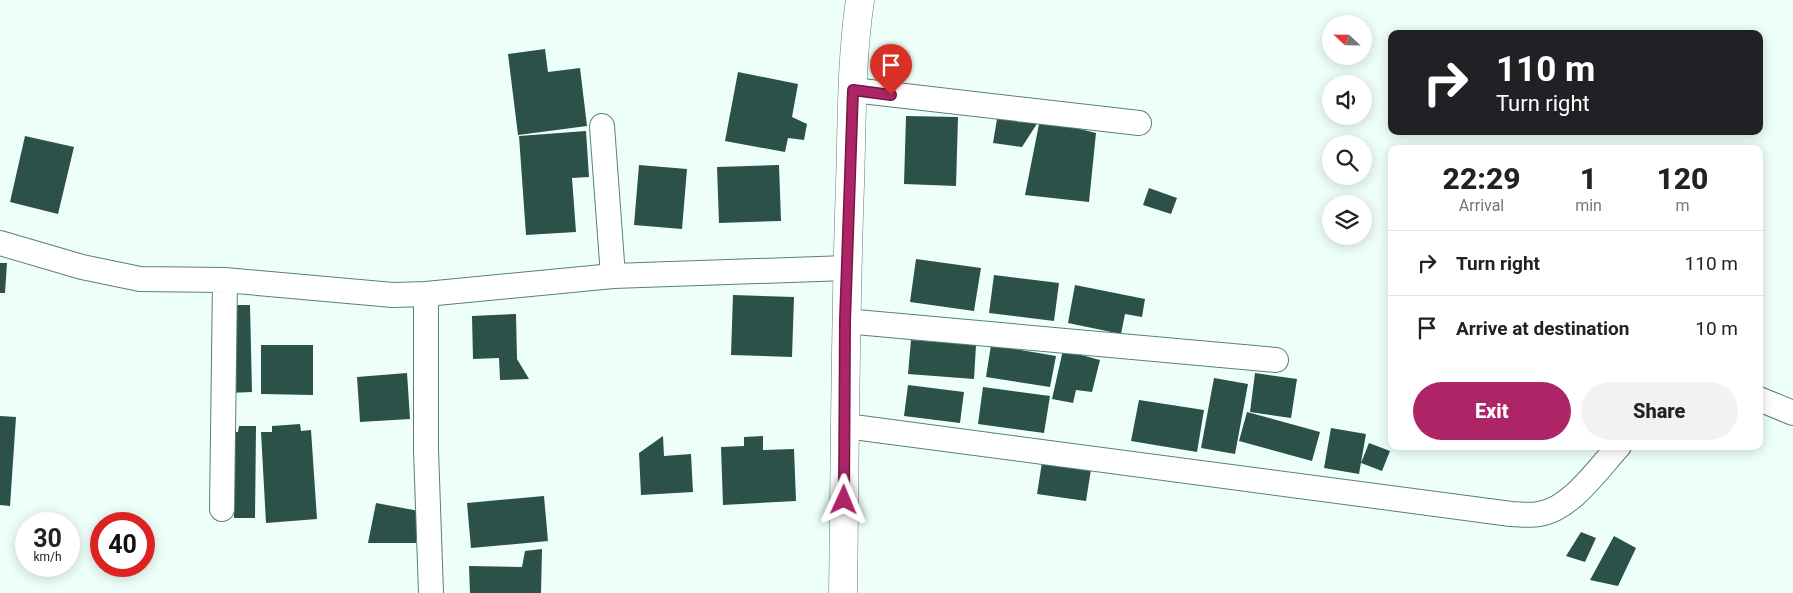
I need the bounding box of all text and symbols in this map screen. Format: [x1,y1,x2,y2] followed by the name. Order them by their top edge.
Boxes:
[1322,15,1372,65] north arrow
[1322,15,1372,245] map controls
[870,44,912,95] pin
[1496,49,1595,90] text: 110 m
[1413,50,1478,115] icon: right
[877,51,905,79] icon: arrive
[1322,75,1372,125] button: sound
[1496,91,1590,116] text: Turn right
[1322,135,1372,185] button: search
[1443,161,1521,196] text: 22:29
[1580,161,1597,196] text: 1
[1656,161,1708,196] text: 120
[1322,195,1372,245] button: layers
[1459,196,1504,215] text: Arrival
[1575,196,1602,215] text: min
[1675,196,1689,215] text: m
[1413,249,1441,277] icon: right
[1456,252,1540,275] text: Turn right
[1685,252,1738,275] text: 110 m
[1413,314,1441,342] icon: arrive
[1456,317,1629,340] text: Arrive at destination
[1695,317,1738,340] text: 10 m
[1413,382,1571,440] button: Exit
[1581,382,1738,440] button: Share
[817,473,869,525] position arrow
[90,512,155,577] speed limit sign: 40
[33,524,62,553] text: 30
[33,550,62,564] text: km/h

